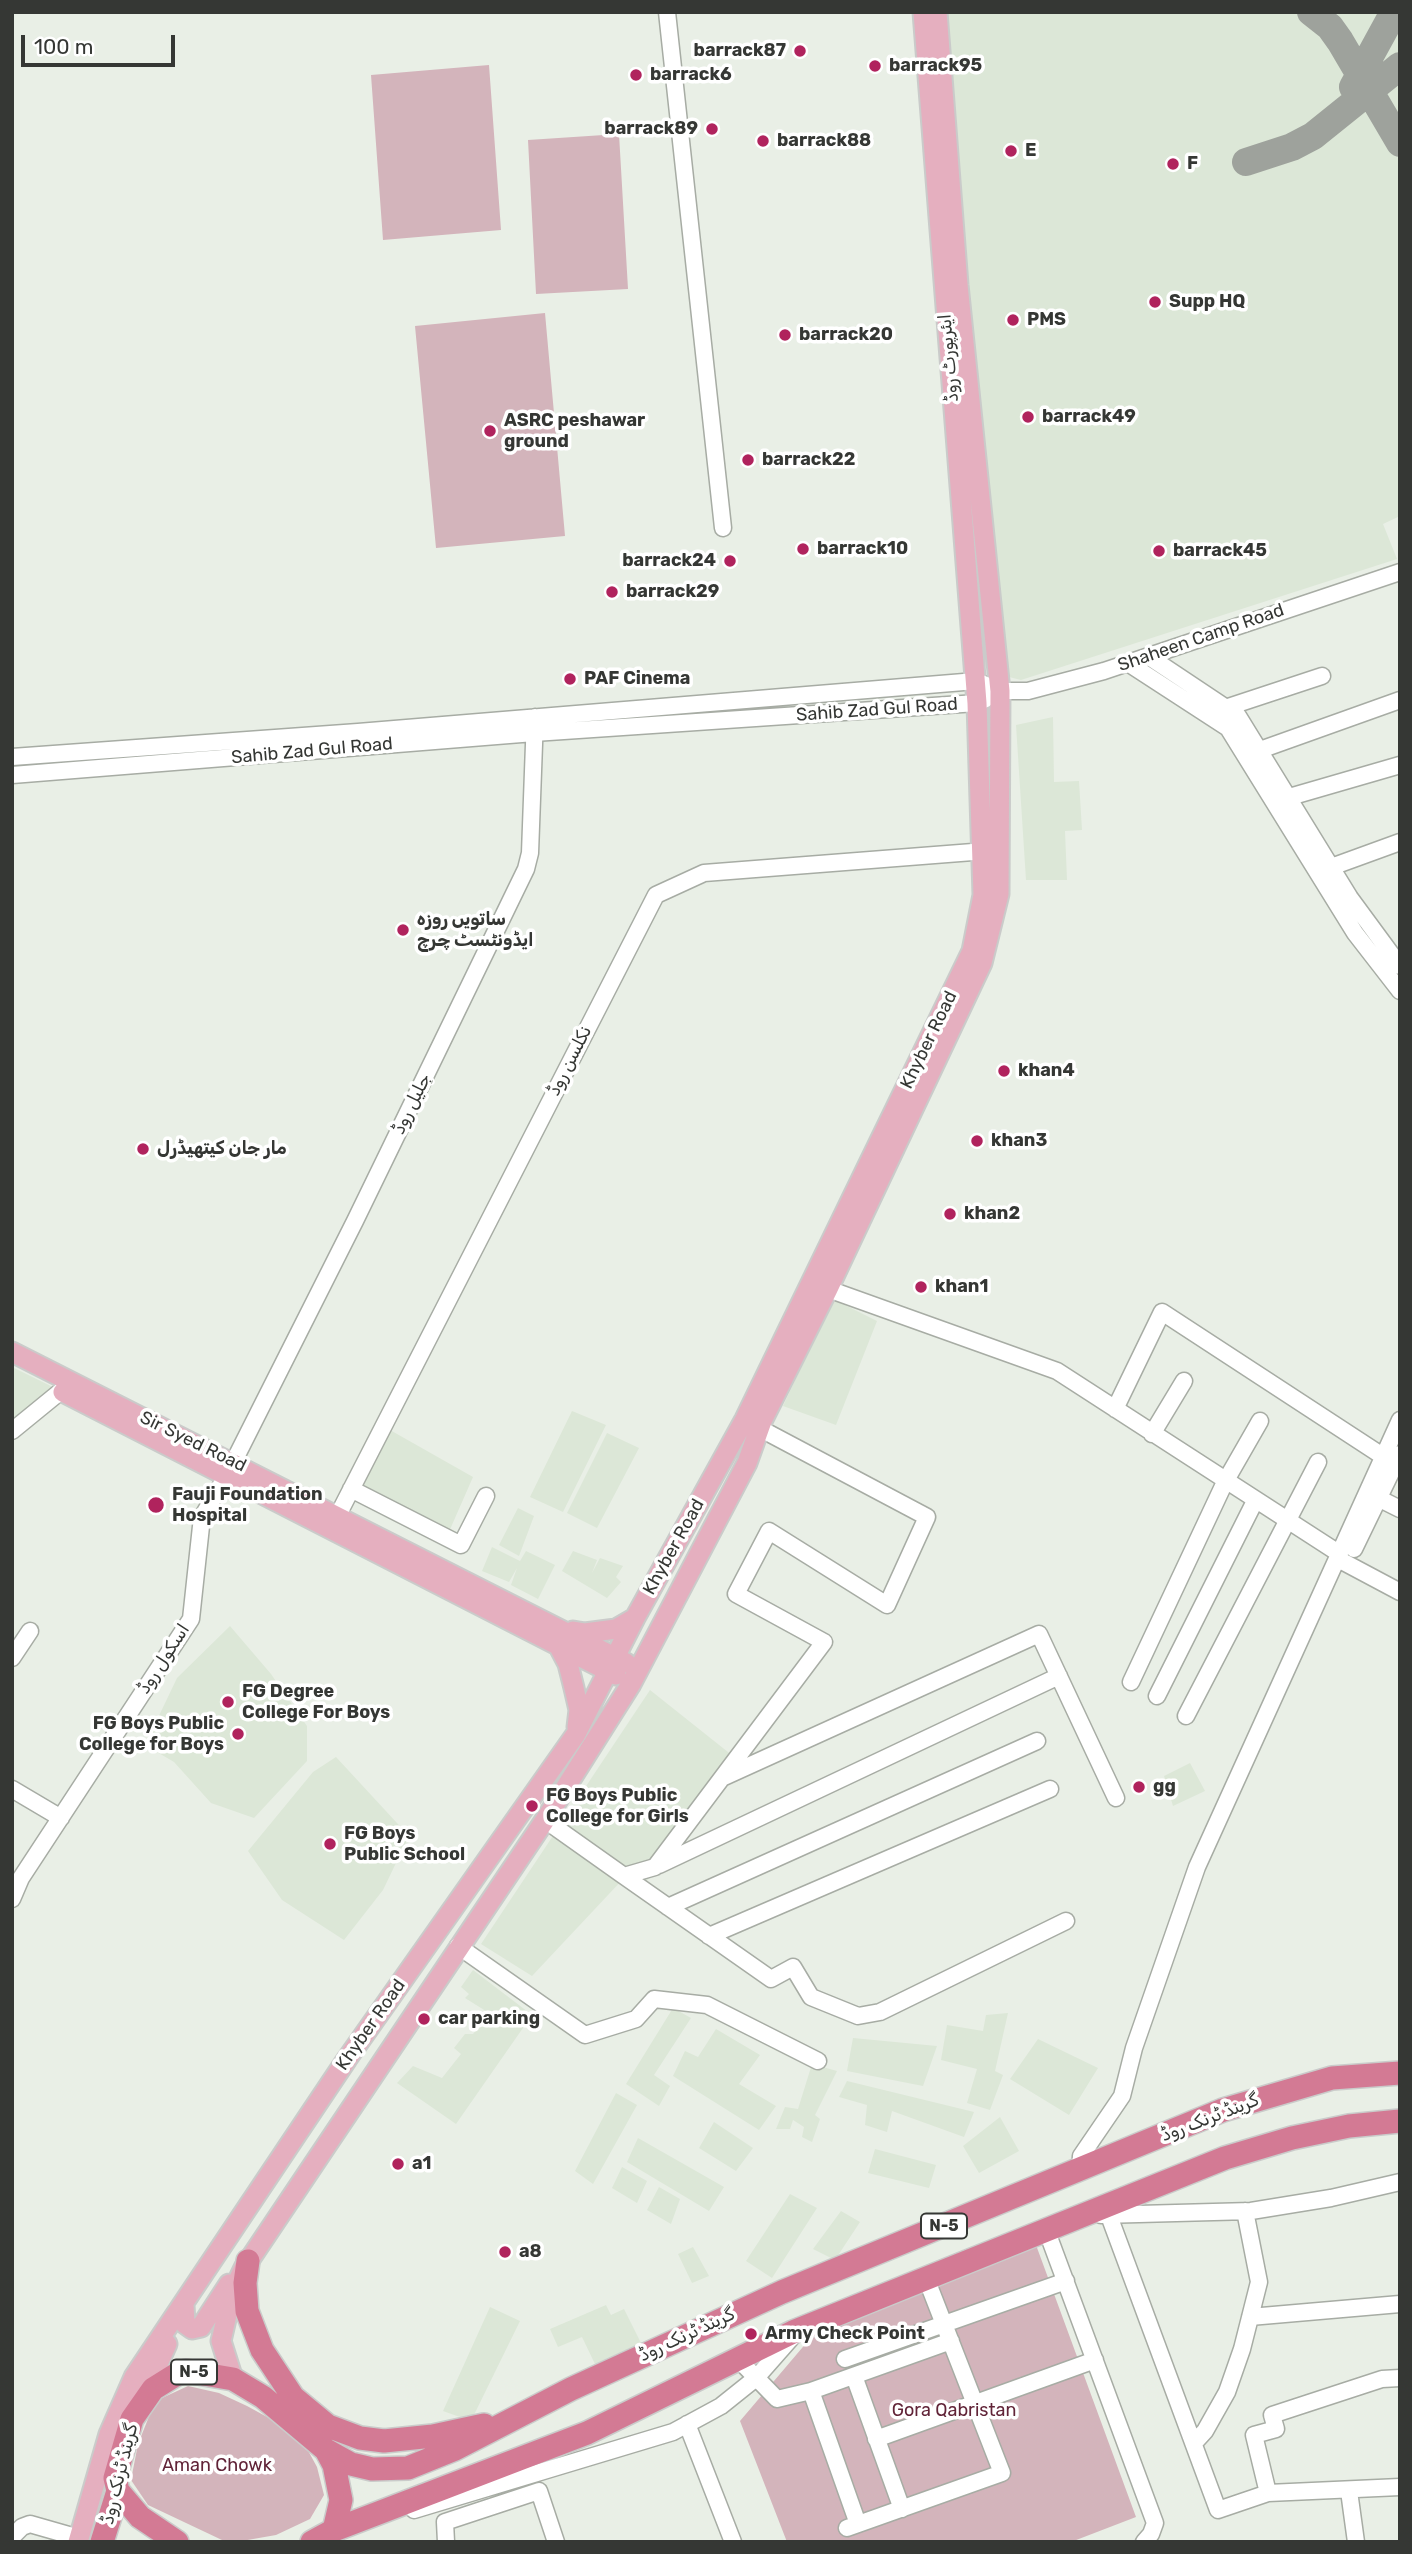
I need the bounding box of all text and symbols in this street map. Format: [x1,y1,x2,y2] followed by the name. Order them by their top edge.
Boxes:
[24,21,178,65] scale bar
[34,34,93,59] text: 100 m
[694,40,786,62] place label: barrack87
[792,43,808,59] marker: barrack87
[889,55,982,77] place label: barrack95
[867,58,883,74] marker: barrack95
[650,64,732,86] place label: barrack6
[628,67,644,83] marker: barrack6
[604,118,698,140] place label: barrack89
[704,121,720,137] marker: barrack89
[777,130,871,152] place label: barrack88
[755,133,771,149] marker: barrack88
[1025,140,1037,162] place label: E
[1003,143,1019,159] marker: E
[1187,153,1198,175] place label: F
[1165,156,1181,172] marker: F
[1169,291,1245,313] place label: Supp HQ
[1147,294,1163,310] marker: Supp HQ
[1027,309,1066,331] place label: PMS
[1005,312,1021,328] marker: PMS
[934,313,964,403] street label: ایئرپورٹ روڈ
[799,324,893,346] place label: barrack20
[777,327,793,343] marker: barrack20
[1042,406,1136,428] place label: barrack49
[1020,409,1036,425] marker: barrack49
[504,410,645,452] place label: ASRC peshawar ground
[482,423,498,439] marker: ASRC peshawar ground
[762,449,855,471] place label: barrack22
[740,452,756,468] marker: barrack22
[817,538,908,560] place label: barrack10
[1173,540,1267,562] place label: barrack45
[795,541,811,557] marker: barrack10
[1151,543,1167,559] marker: barrack45
[622,550,716,572] place label: barrack24
[722,553,738,569] marker: barrack24
[626,581,719,603] place label: barrack29
[604,584,620,600] marker: barrack29
[1115,599,1287,677] street label: Shaheen Camp Road
[584,668,690,690] place label: PAF Cinema
[562,671,578,687] marker: PAF Cinema
[795,694,959,726] street label: Sahib Zad Gul Road
[230,733,394,769] street label: Sahib Zad Gul Road
[417,909,534,951] place label: ساتویں روزہ ایڈونٹسٹ چرچ
[395,922,411,938] marker: ساتویں روزہ ایڈونٹسٹ چرچ
[896,988,962,1092] street label: Khyber Road
[543,1022,597,1100] street label: نکلسن روڈ
[1018,1060,1075,1082] place label: khan4
[996,1063,1012,1079] marker: khan4
[388,1070,436,1138] street label: جلیل روڈ
[991,1130,1047,1152] place label: khan3
[969,1133,985,1149] marker: khan3
[157,1138,287,1160] place label: مار جان کیتھیڈرل
[135,1141,151,1157] marker: مار جان کیتھیڈرل
[964,1203,1020,1225] place label: khan2
[942,1206,958,1222] marker: khan2
[935,1276,988,1298] place label: khan1
[913,1279,929,1295] marker: khan1
[136,1407,250,1477] street label: Sir Syed Road
[172,1484,323,1526] place label: Fauji Foundation Hospital
[146,1495,166,1515] marker: Fauji Foundation Hospital
[639,1495,709,1599] street label: Khyber Road
[133,1620,195,1698] street label: اسکول روڈ
[242,1681,390,1724] place label: FG Degree College For Boys
[220,1694,236,1710] marker: FG Degree College For Boys
[79,1713,224,1756] place label: FG Boys Public College for Boys
[230,1726,246,1742] marker: FG Boys Public College for Boys
[1153,1776,1176,1798] place label: gg
[1131,1779,1147,1795] marker: gg
[546,1785,689,1828] place label: FG Boys Public College for Girls
[524,1798,540,1814] marker: FG Boys Public College for Girls
[344,1823,465,1866] place label: FG Boys Public School
[322,1836,338,1852] marker: FG Boys Public School
[332,1975,410,2075] street label: Khyber Road
[438,2008,540,2030] place label: car parking
[416,2011,432,2027] marker: car parking
[1158,2089,1262,2147] street label: گرینڈ ٹرنک روڈ
[412,2153,432,2175] place label: a1
[390,2156,406,2172] marker: a1
[921,2214,967,2238] road number: N-5
[519,2241,542,2263] place label: a8
[497,2244,513,2260] marker: a8
[636,2303,738,2367] street label: گرینڈ ٹرنک روڈ
[765,2323,925,2345] place label: Army Check Point
[743,2326,759,2342] marker: Army Check Point
[171,2360,217,2384] road number: N-5
[892,2400,1016,2422] park label: Gora Qabristan
[97,2421,143,2527] street label: گرینڈ ٹرنک روڈ
[162,2455,272,2477] park label: Aman Chowk

